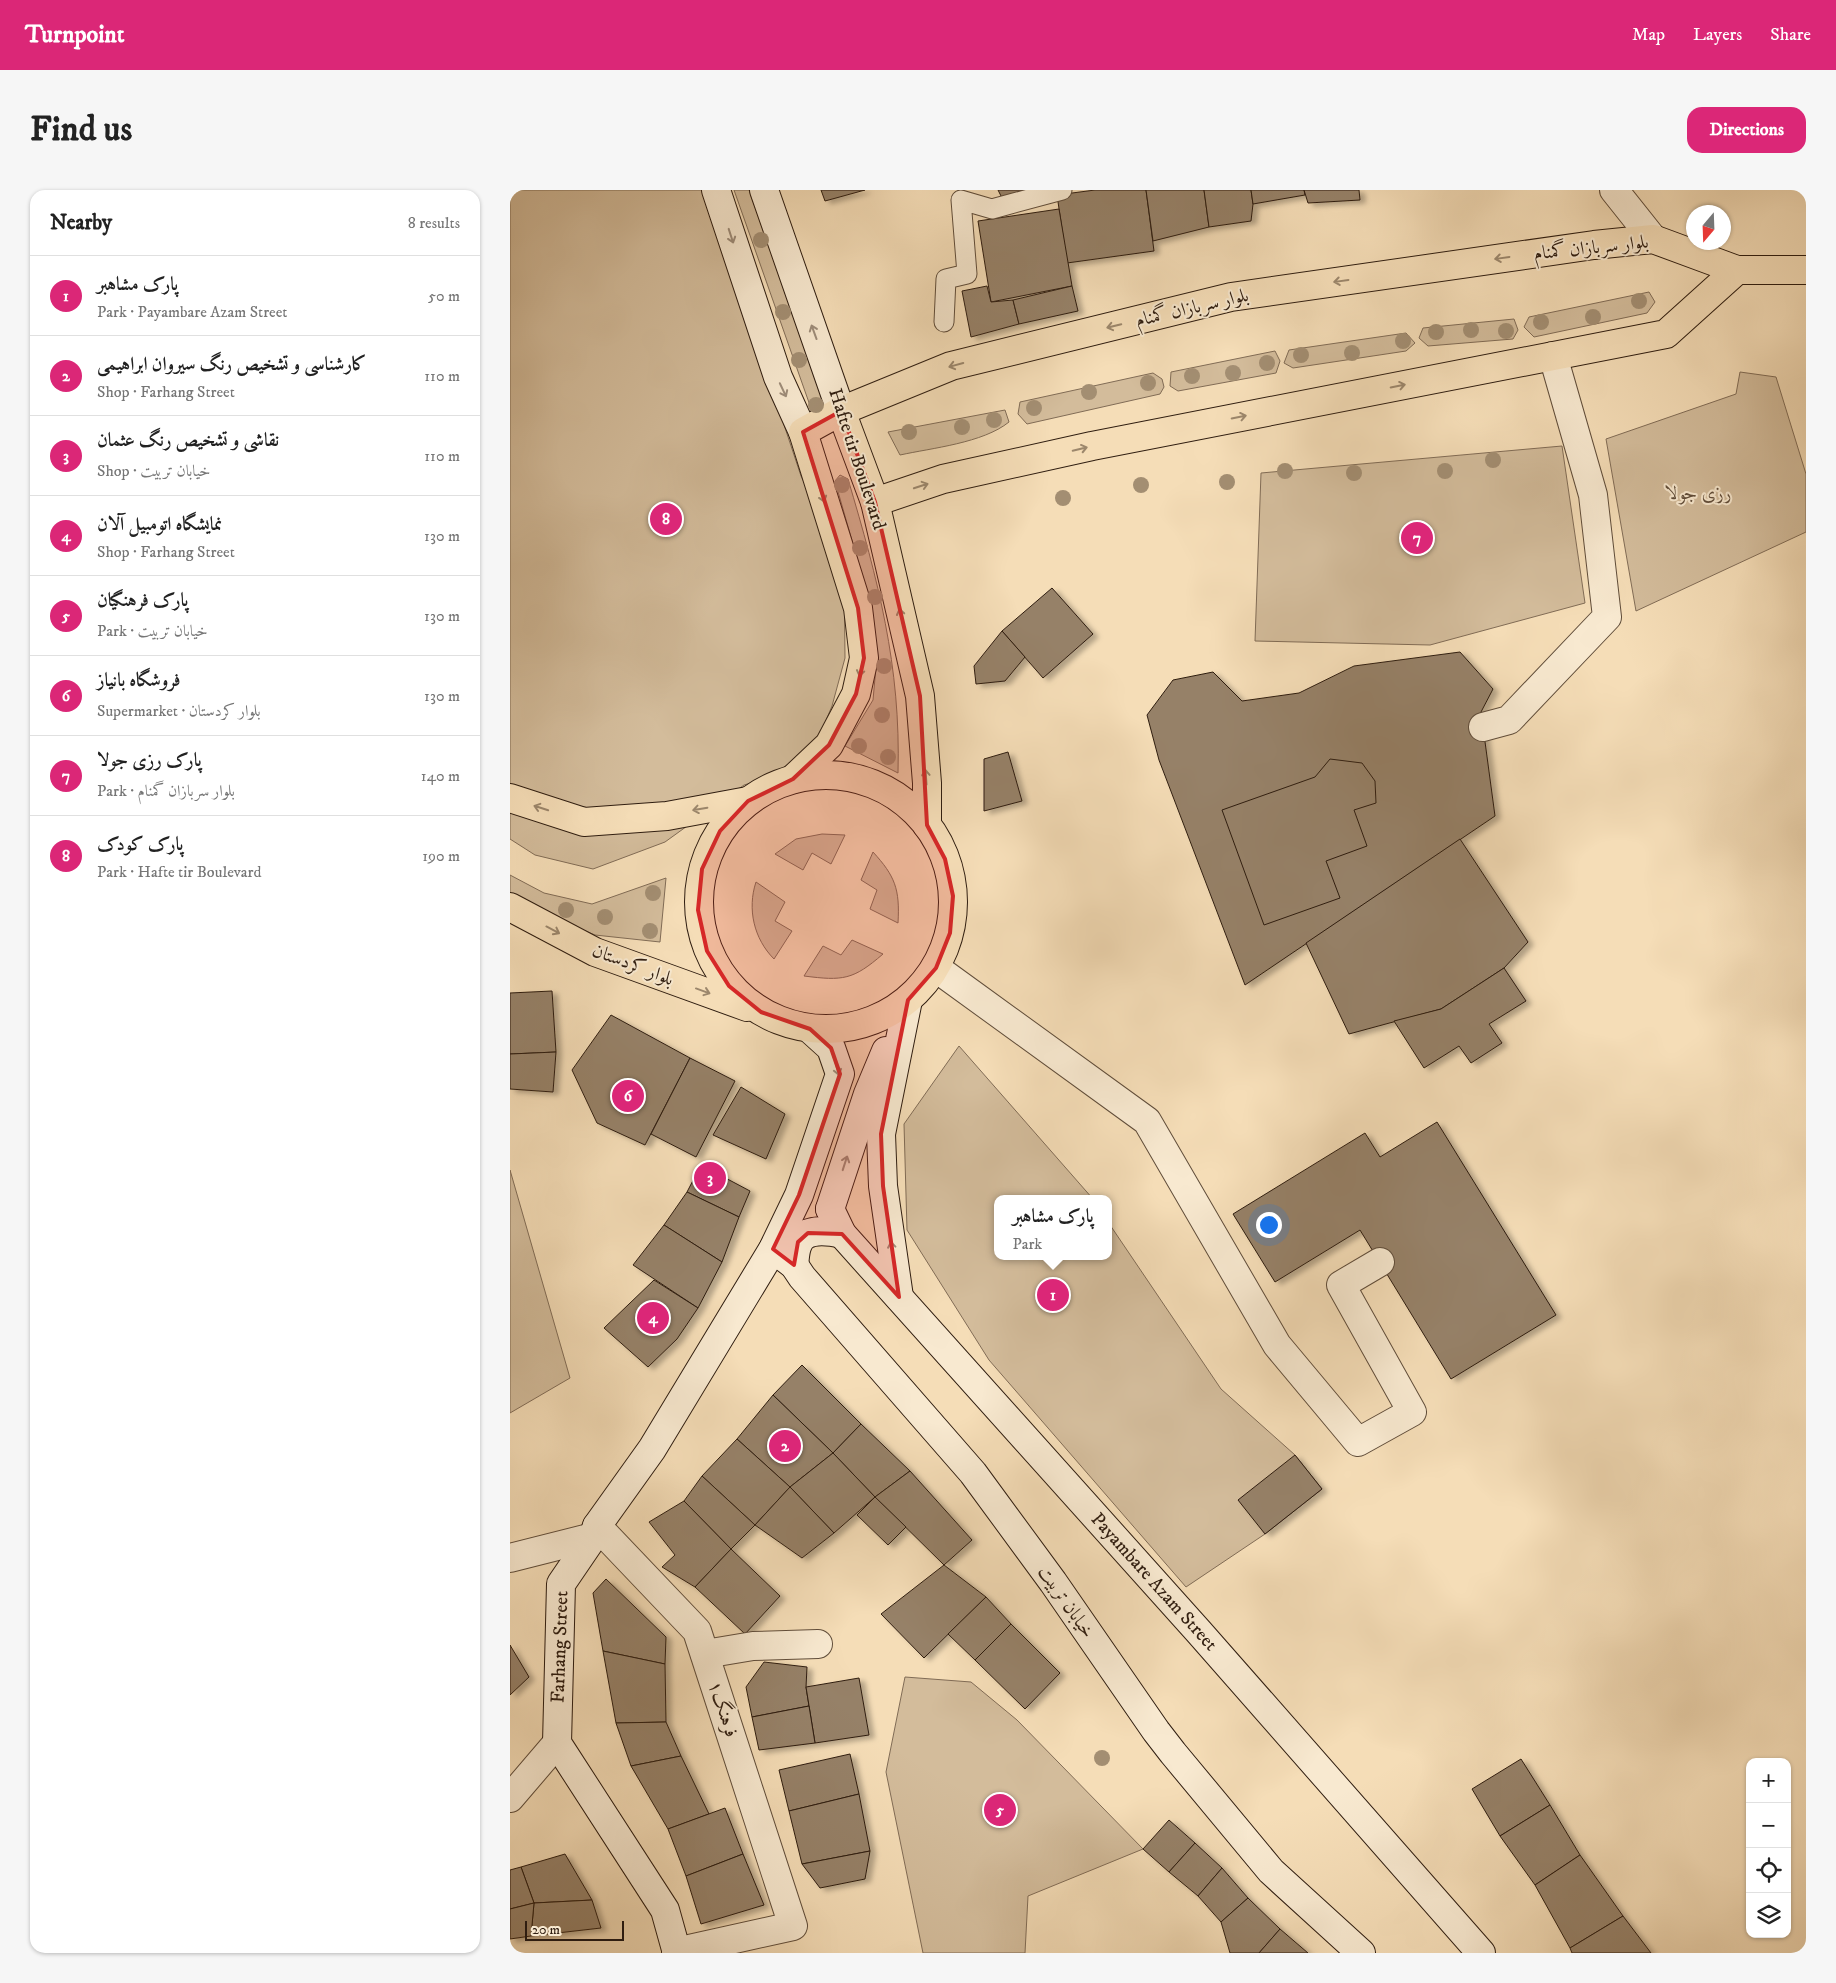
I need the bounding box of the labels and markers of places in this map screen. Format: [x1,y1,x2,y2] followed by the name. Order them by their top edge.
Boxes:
[650,500,682,538] pin: 8
[1401,519,1433,557] pin: 7
[612,1077,644,1115] pin: 6
[694,1159,726,1197] pin: 3
[1037,1276,1069,1314] pin: 1
[637,1299,669,1337] pin: 4
[769,1427,801,1465] pin: 2
[984,1791,1016,1829] pin: 5

